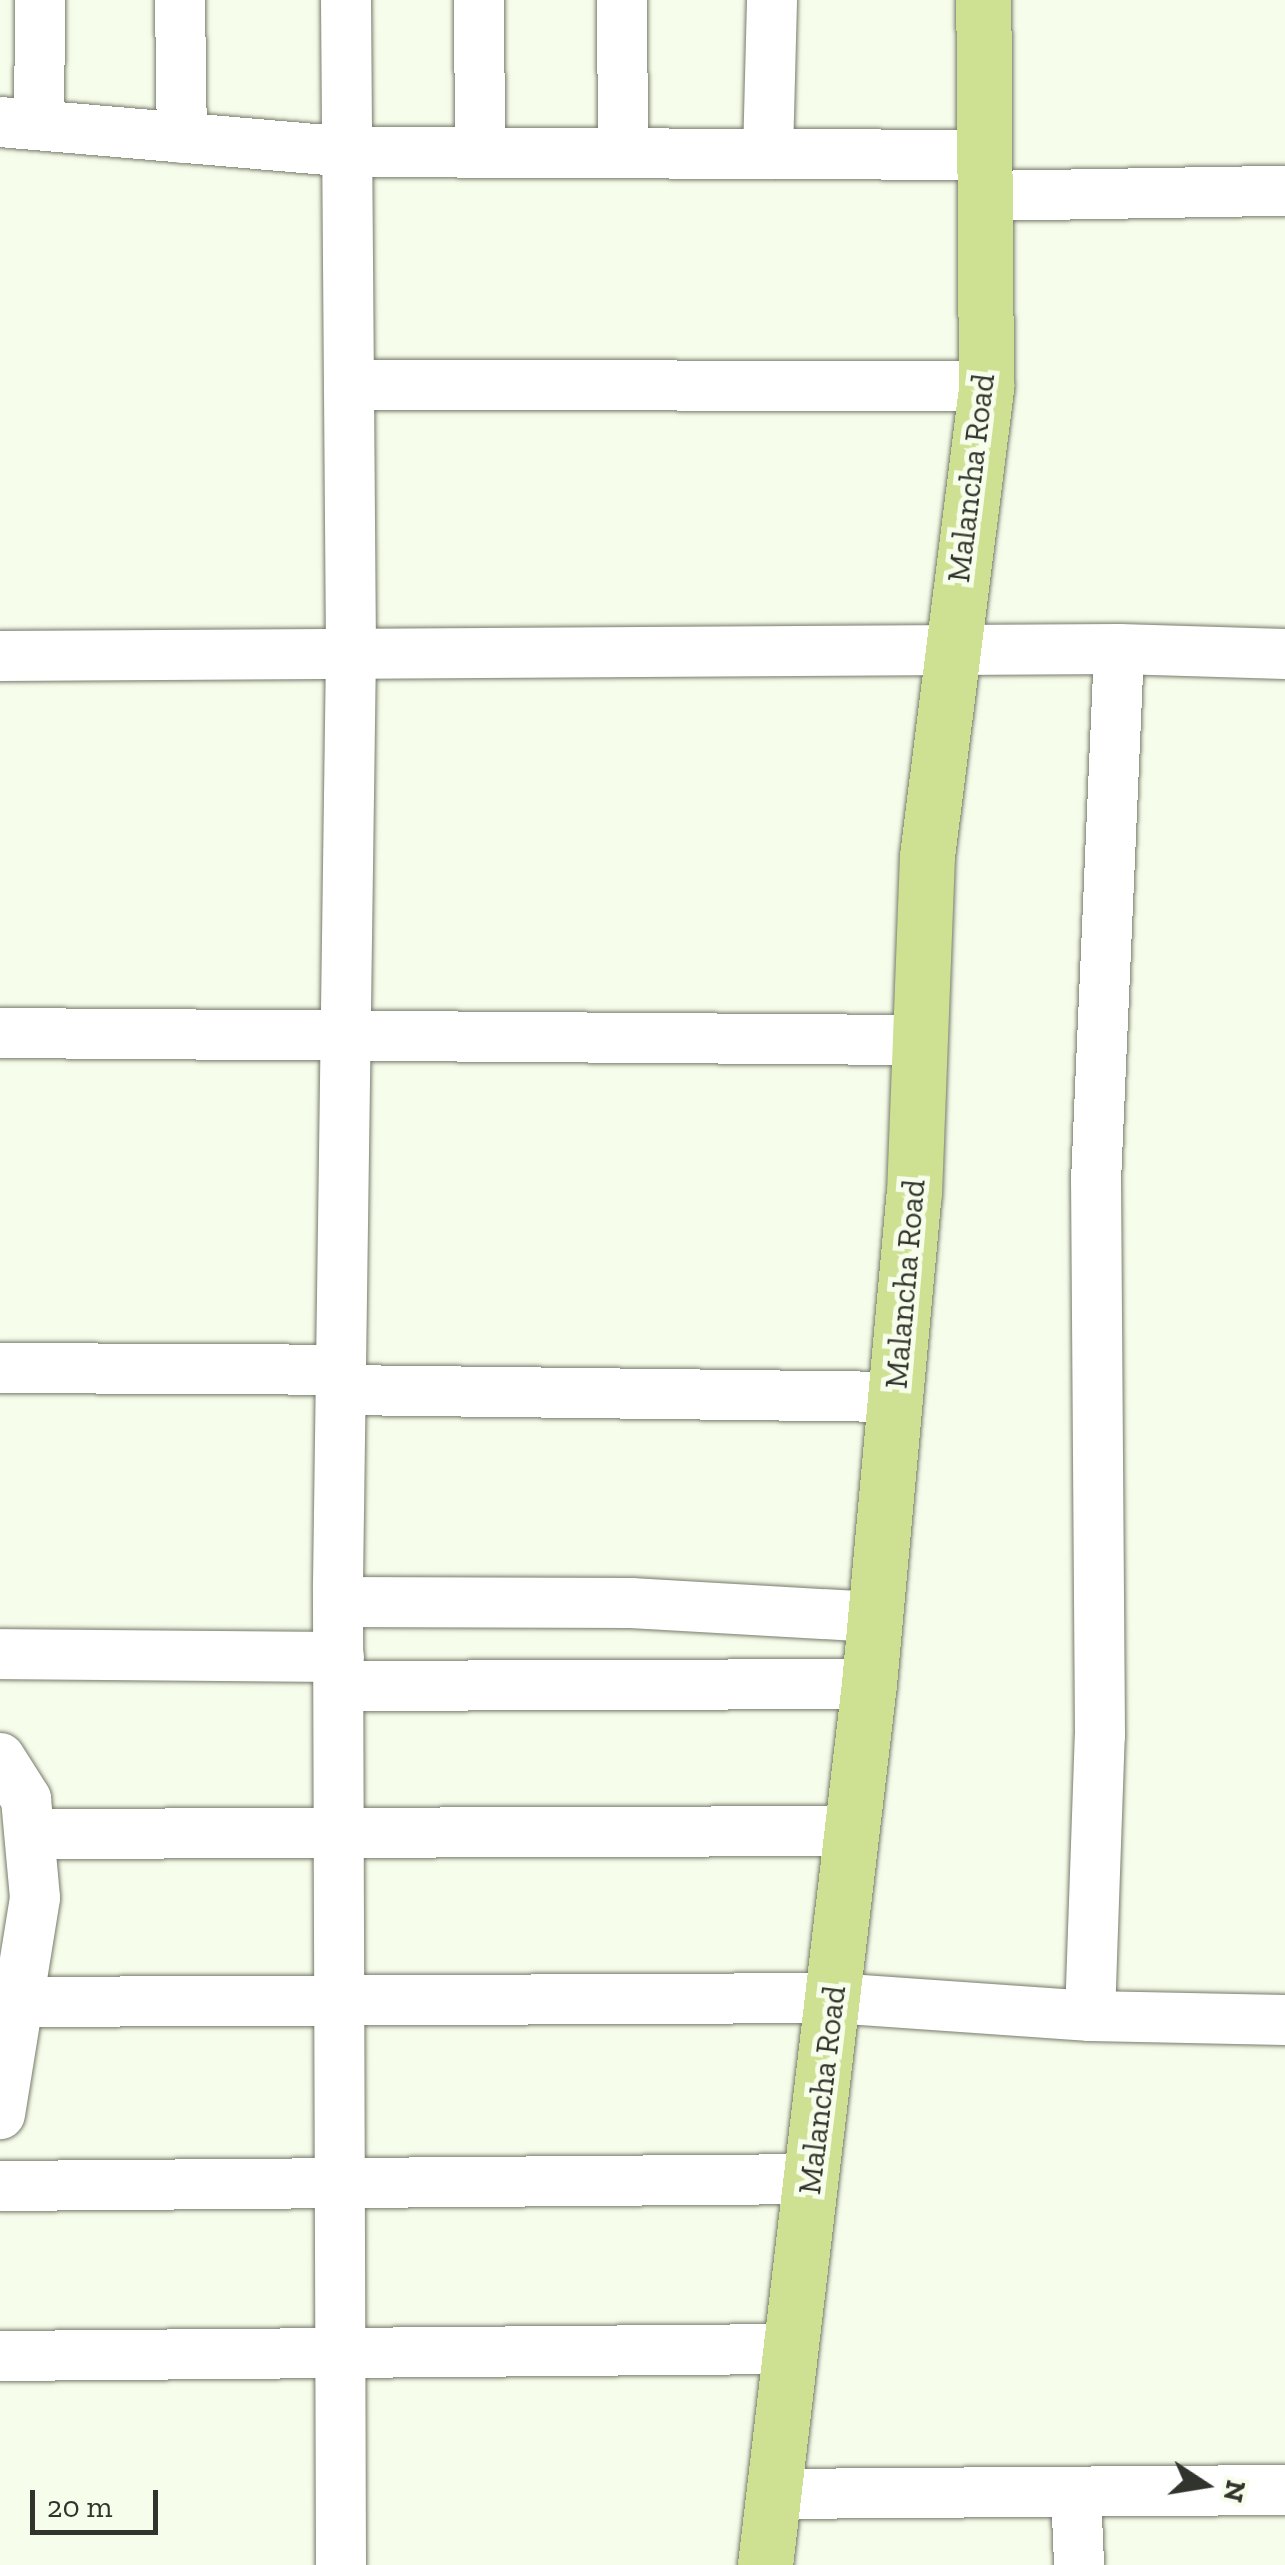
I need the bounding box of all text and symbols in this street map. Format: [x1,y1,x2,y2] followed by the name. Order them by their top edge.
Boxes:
[939,371,1003,585] street label: Malancha Road
[877,1178,933,1390] street label: Malancha Road
[790,1983,854,2197] street label: Malancha Road
[1155,2435,1255,2535] north arrow
[35,2470,162,2532] scale bar
[1216,2478,1253,2505] text: N
[47,2489,112,2525] text: 20 m

